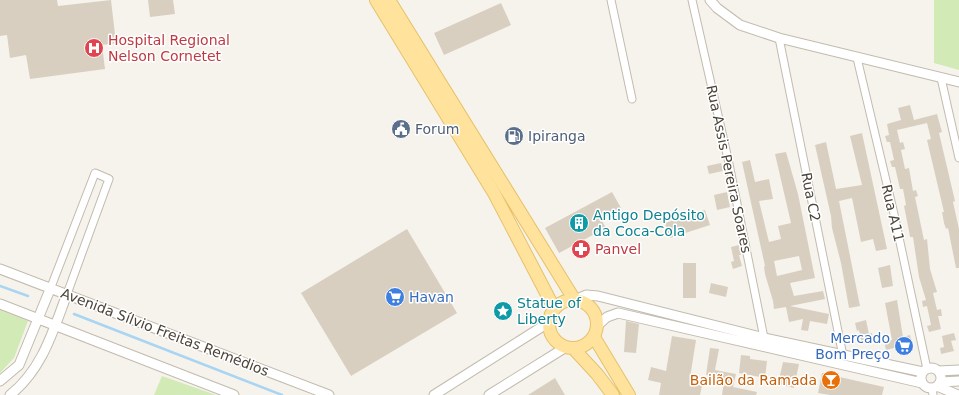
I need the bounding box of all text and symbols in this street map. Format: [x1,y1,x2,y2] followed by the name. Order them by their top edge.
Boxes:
[108,32,230,64] place label: Hospital Regional Nelson Cornetet
[83,37,105,59] hospital icon: Hospital Regional Nelson Cornetet
[703,83,755,255] street label: Rua Assis Pereira Soares
[390,118,412,140] public building icon: Forum
[415,121,459,137] place label: Forum
[503,125,525,147] fuel station icon: Ipiranga
[528,128,586,144] place label: Ipiranga
[798,171,824,223] street label: Rua C2
[879,183,907,243] street label: Rua A11
[593,207,705,239] place label: Antigo Depósito da Coca-Cola
[568,212,590,234] building icon: Antigo Depósito da Coca-Cola
[570,238,592,260] pharmacy icon: Panvel
[595,241,641,257] place label: Panvel
[59,285,271,379] street label: Avenida Sílvio Freitas Remédios
[384,286,406,308] supermarket icon: Havan
[409,289,454,305] place label: Havan
[517,295,582,327] place label: Statue of Liberty
[492,300,514,322] place icon: Statue of Liberty
[815,330,890,362] place label: Mercado Bom Preço
[893,335,915,357] supermarket icon: Mercado Bom Preço
[820,369,842,391] bar icon: Bailão da Ramada
[690,372,817,388] place label: Bailão da Ramada

